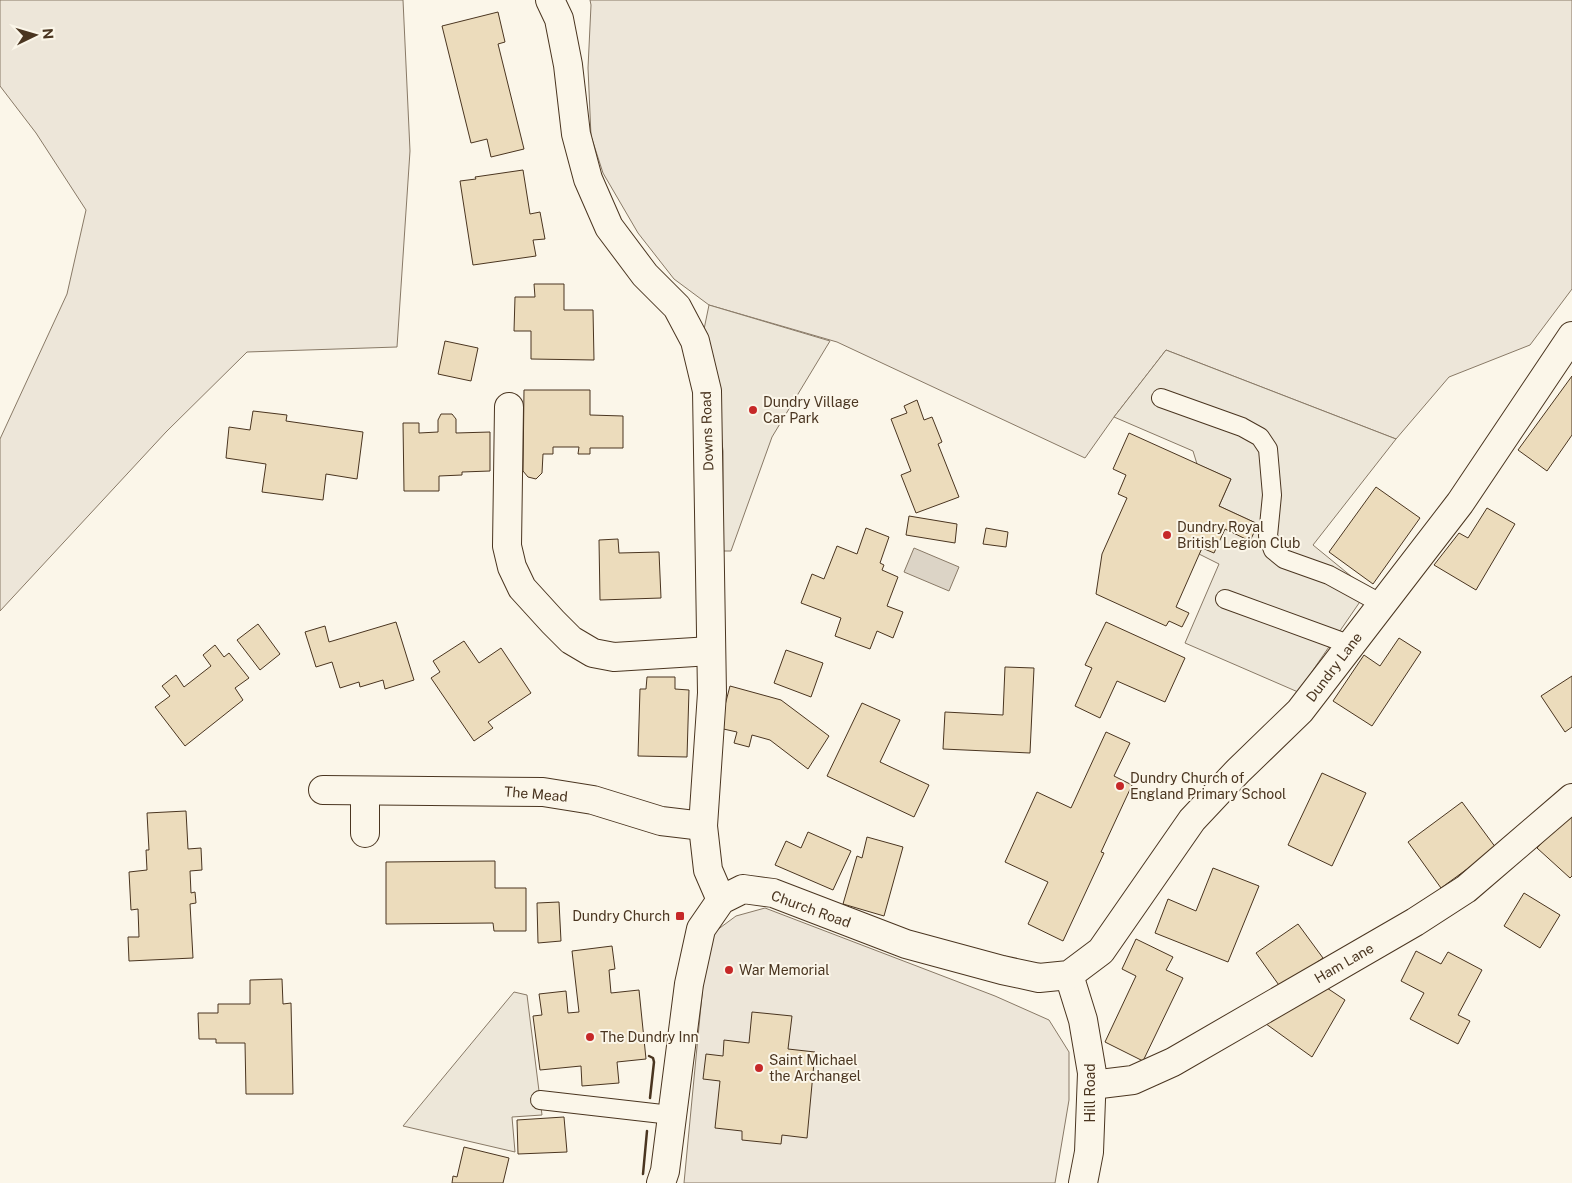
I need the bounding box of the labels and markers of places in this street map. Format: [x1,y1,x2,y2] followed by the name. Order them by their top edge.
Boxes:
[763,394,859,426] place label: Dundry Village Car Park
[747,404,759,416] marker: Dundry Village Car Park
[1177,519,1300,551] place label: Dundry Royal British Legion Club
[1161,529,1173,541] marker: Dundry Royal British Legion Club
[1130,770,1286,802] place label: Dundry Church of England Primary School
[1114,780,1126,792] marker: Dundry Church of England Primary School
[572,908,670,924] place label: Dundry Church
[674,910,686,922] marker: Dundry Church
[739,962,830,978] place label: War Memorial
[723,964,735,976] marker: War Memorial
[600,1029,699,1045] place label: The Dundry Inn
[584,1031,596,1043] marker: The Dundry Inn
[769,1052,861,1084] place label: Saint Michael the Archangel
[753,1062,765,1074] marker: Saint Michael the Archangel

